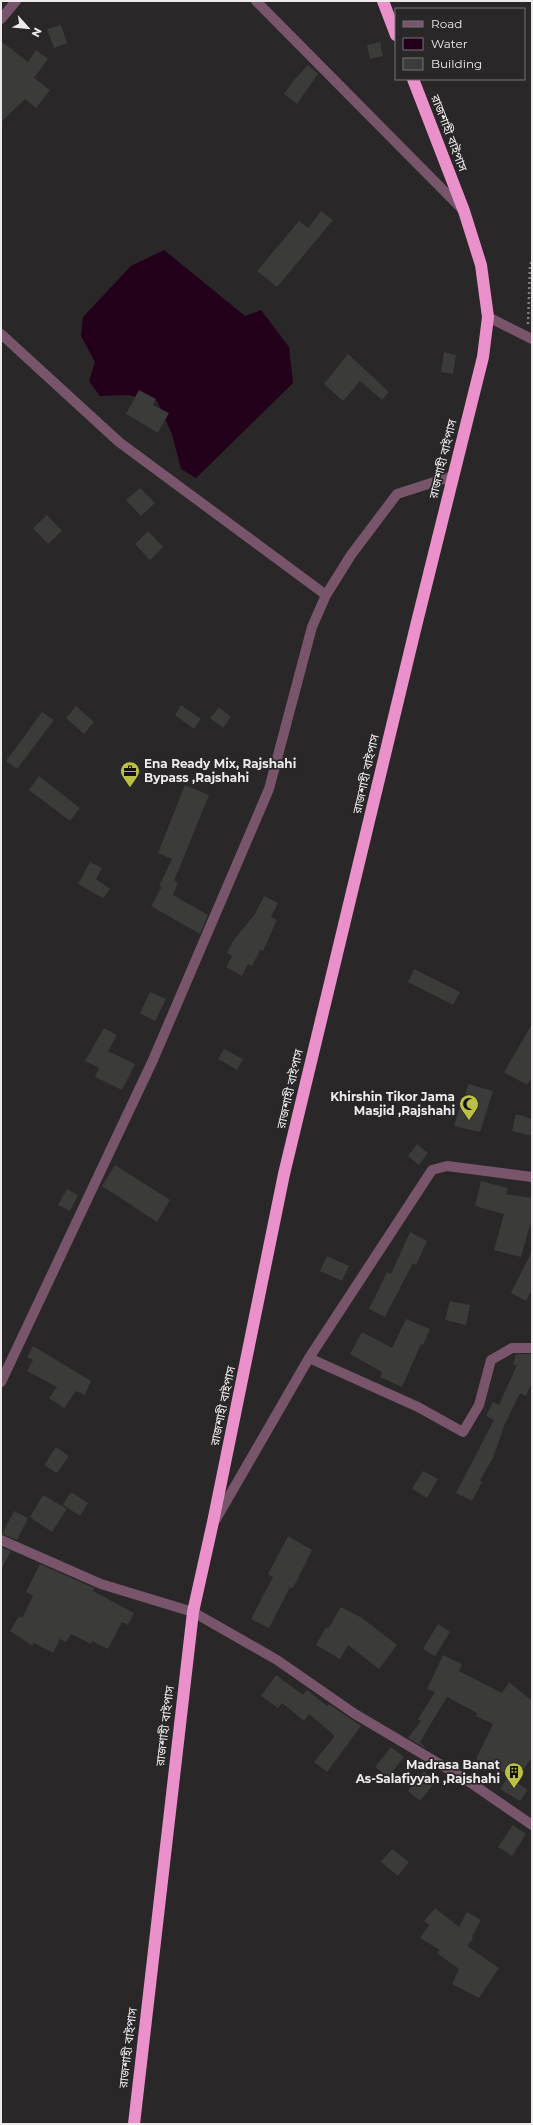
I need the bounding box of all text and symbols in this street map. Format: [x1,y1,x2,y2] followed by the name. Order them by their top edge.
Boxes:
[8,8,48,48] north arrow
[395,8,525,80] legend
[431,16,462,31] text: Road
[29,25,45,40] text: N
[431,36,468,51] text: Water
[431,56,482,71] text: Building
[428,91,471,174] street label: রাজশাহী বাইপাস
[425,417,460,501] street label: রাজশাহী বাইপাস
[349,732,382,816] street label: রাজশাহী বাইপাস
[144,756,296,785] place label: Ena Ready Mix, Rajshahi Bypass ,Rajshahi
[119,760,141,788] office icon: Ena Ready Mix, Rajshahi Bypass ,Rajshahi
[273,1047,306,1131] street label: রাজশাহী বাইপাস
[330,1089,455,1118] place label: Khirshin Tikor Jama Masjid ,Rajshahi
[458,1093,480,1121] mosque icon: Khirshin Tikor Jama Masjid ,Rajshahi
[207,1364,238,1448] street label: রাজশাহী বাইপাস
[152,1684,177,1768] street label: রাজশাহী বাইপাস
[355,1757,501,1786] place label: Madrasa Banat As-Salafiyyah ,Rajshahi
[503,1761,525,1789] building icon: Madrasa Banat As-Salafiyyah ,Rajshahi
[115,2006,140,2090] street label: রাজশাহী বাইপাস

